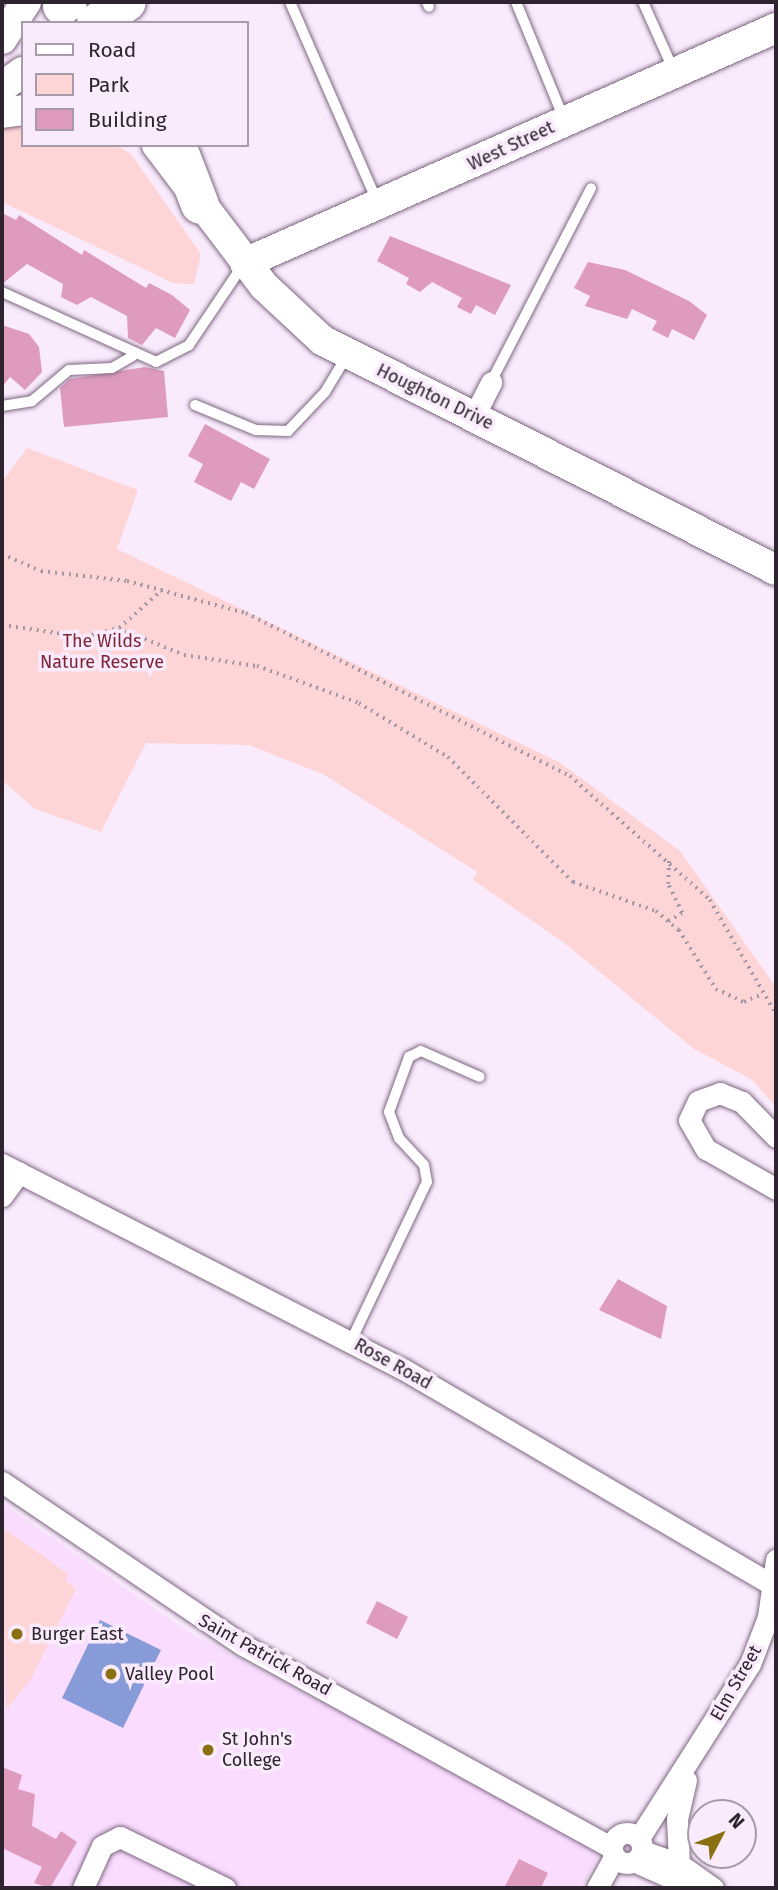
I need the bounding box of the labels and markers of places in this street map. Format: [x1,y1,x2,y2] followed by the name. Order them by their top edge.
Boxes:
[31,1623,124,1645] place label: Burger East
[9,1626,25,1642] marker: Burger East
[125,1663,214,1685] place label: Valley Pool
[103,1666,119,1682] marker: Valley Pool
[222,1729,292,1772] place label: St John's College
[200,1742,216,1758] marker: St John's College

